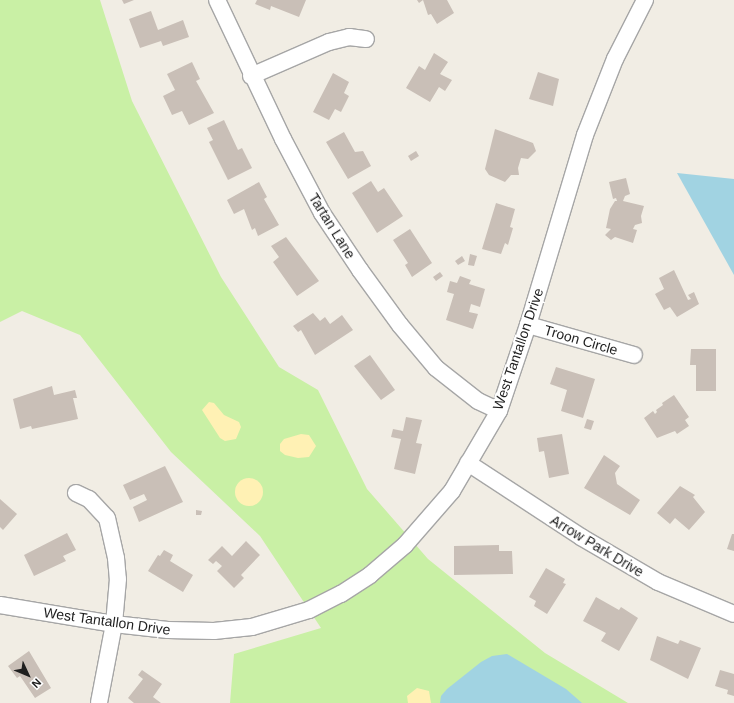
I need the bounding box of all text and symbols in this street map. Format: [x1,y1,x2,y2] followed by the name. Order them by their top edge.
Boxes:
[305,190,359,262] street label: Tartan Lane
[489,286,547,412] street label: West Tantallon Drive
[542,321,620,359] street label: Troon Circle
[547,512,647,580] street label: Arrow Park Drive
[42,604,172,638] street label: West Tantallon Drive
[8,655,48,695] north arrow
[30,676,44,690] text: N

